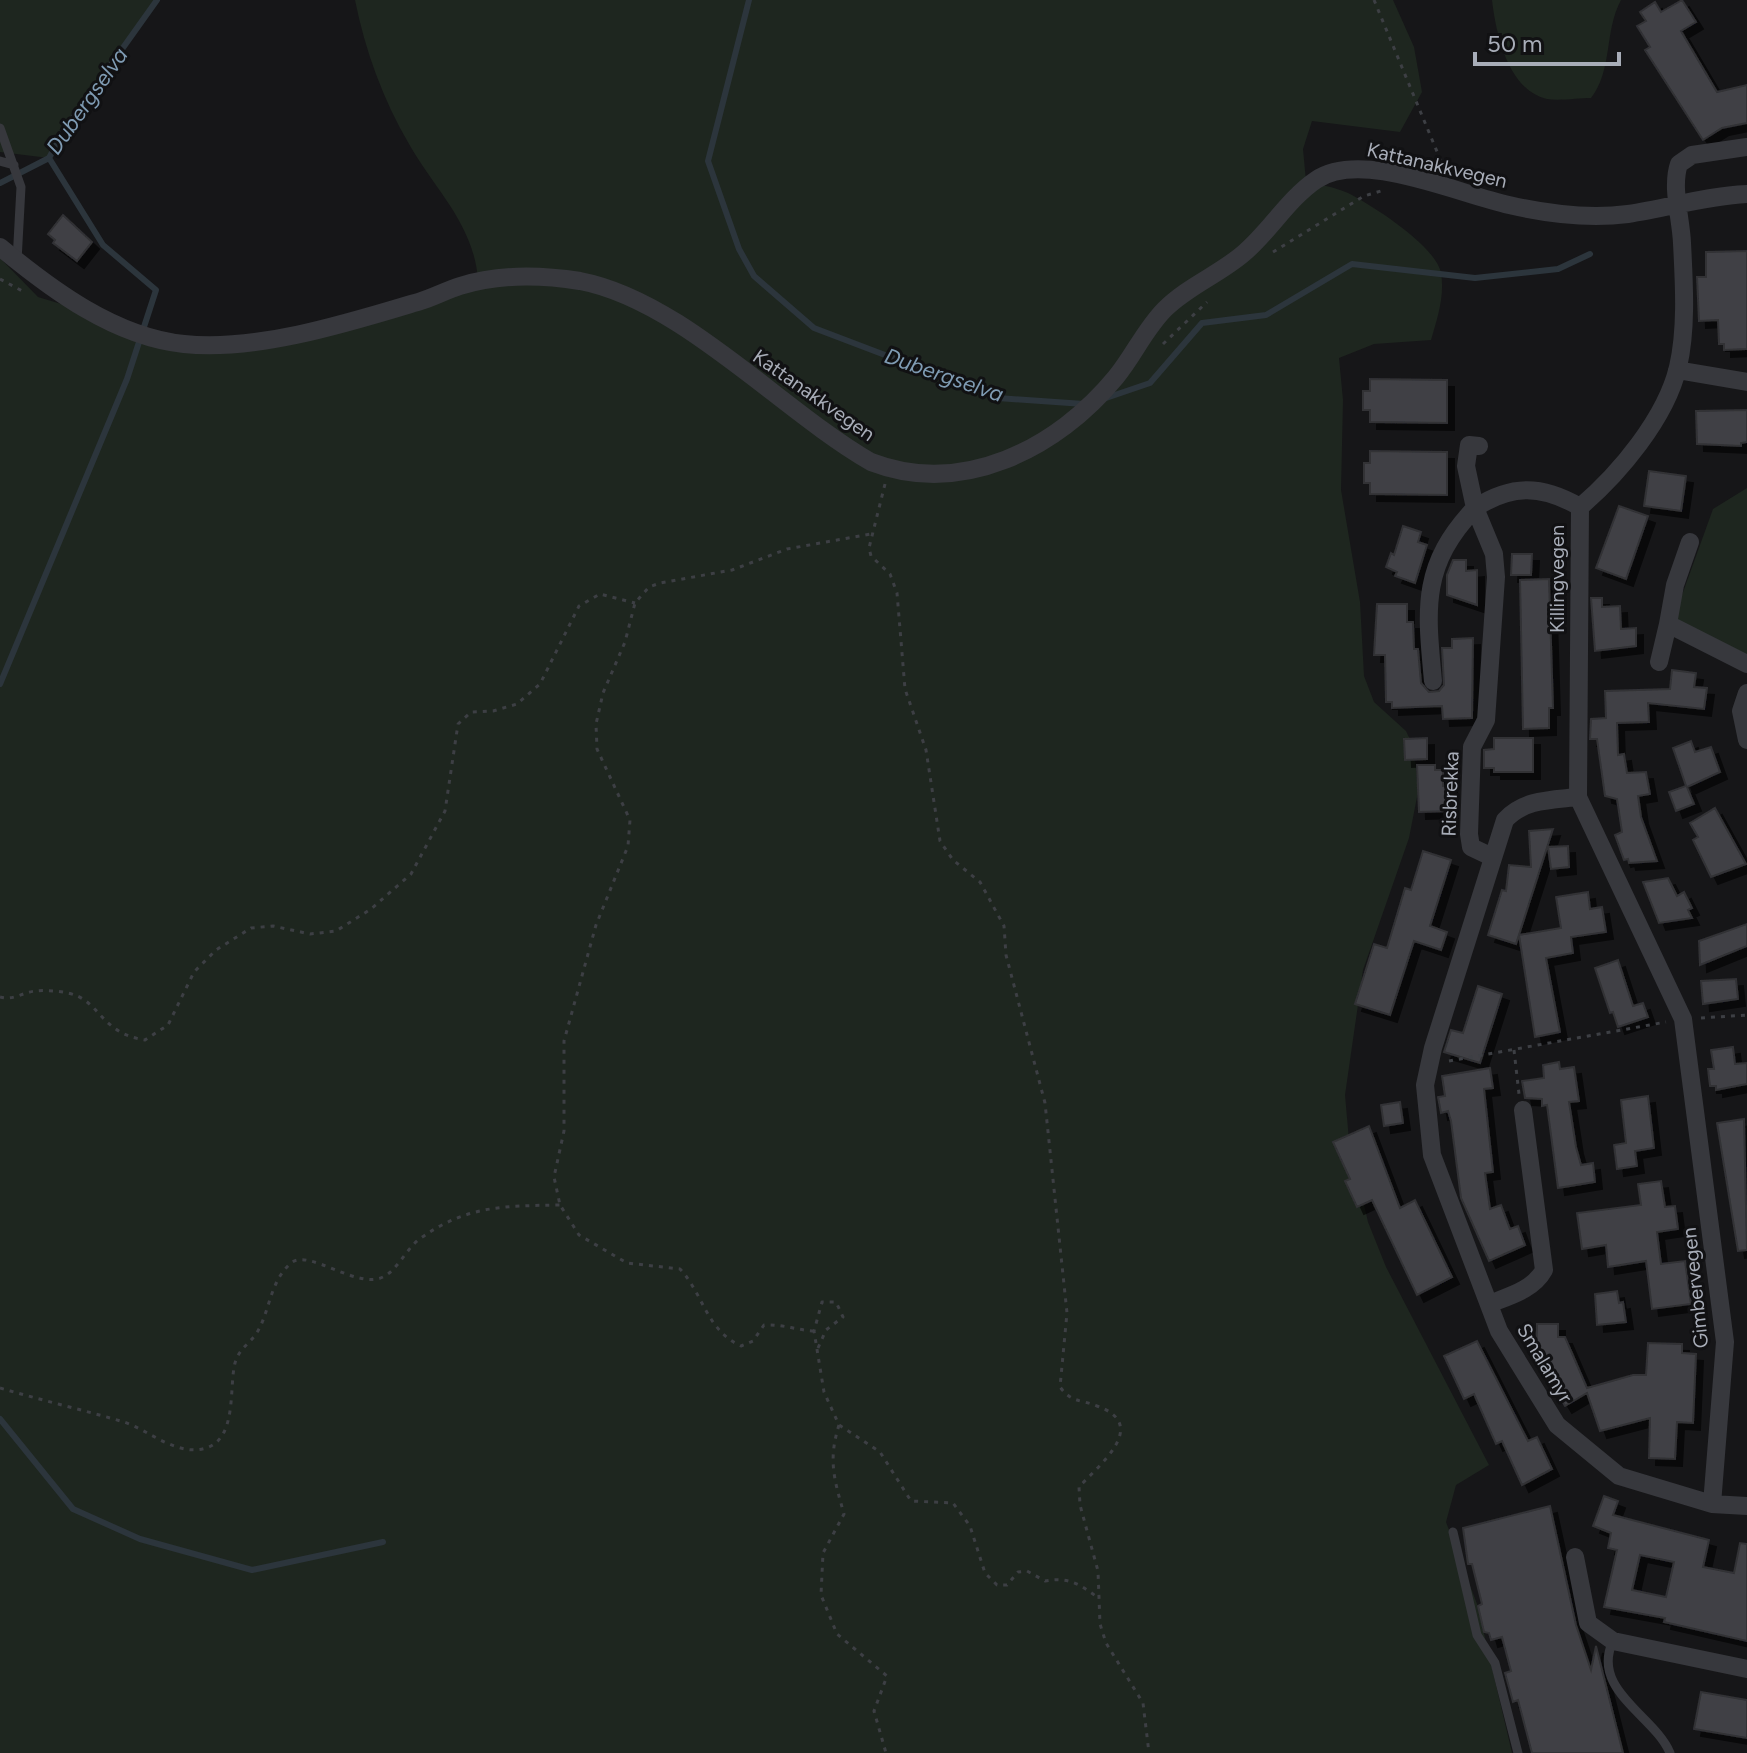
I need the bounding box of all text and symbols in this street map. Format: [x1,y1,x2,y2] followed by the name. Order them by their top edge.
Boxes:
[1475,16,1619,66] scale bar
[1487,29,1543,58] text: 50 m
[40,42,134,160] water label: Dubergselva
[1365,137,1509,193] street label: Kattanakkvegen
[881,342,1007,408] water label: Dubergselva
[748,344,880,446] street label: Kattanakkvegen
[1545,525,1569,633] street label: Killingvegen
[1437,751,1463,837] street label: Risbrekka
[1677,1226,1713,1350] street label: Gimbervegen
[1512,1319,1578,1407] street label: Smalamyr

